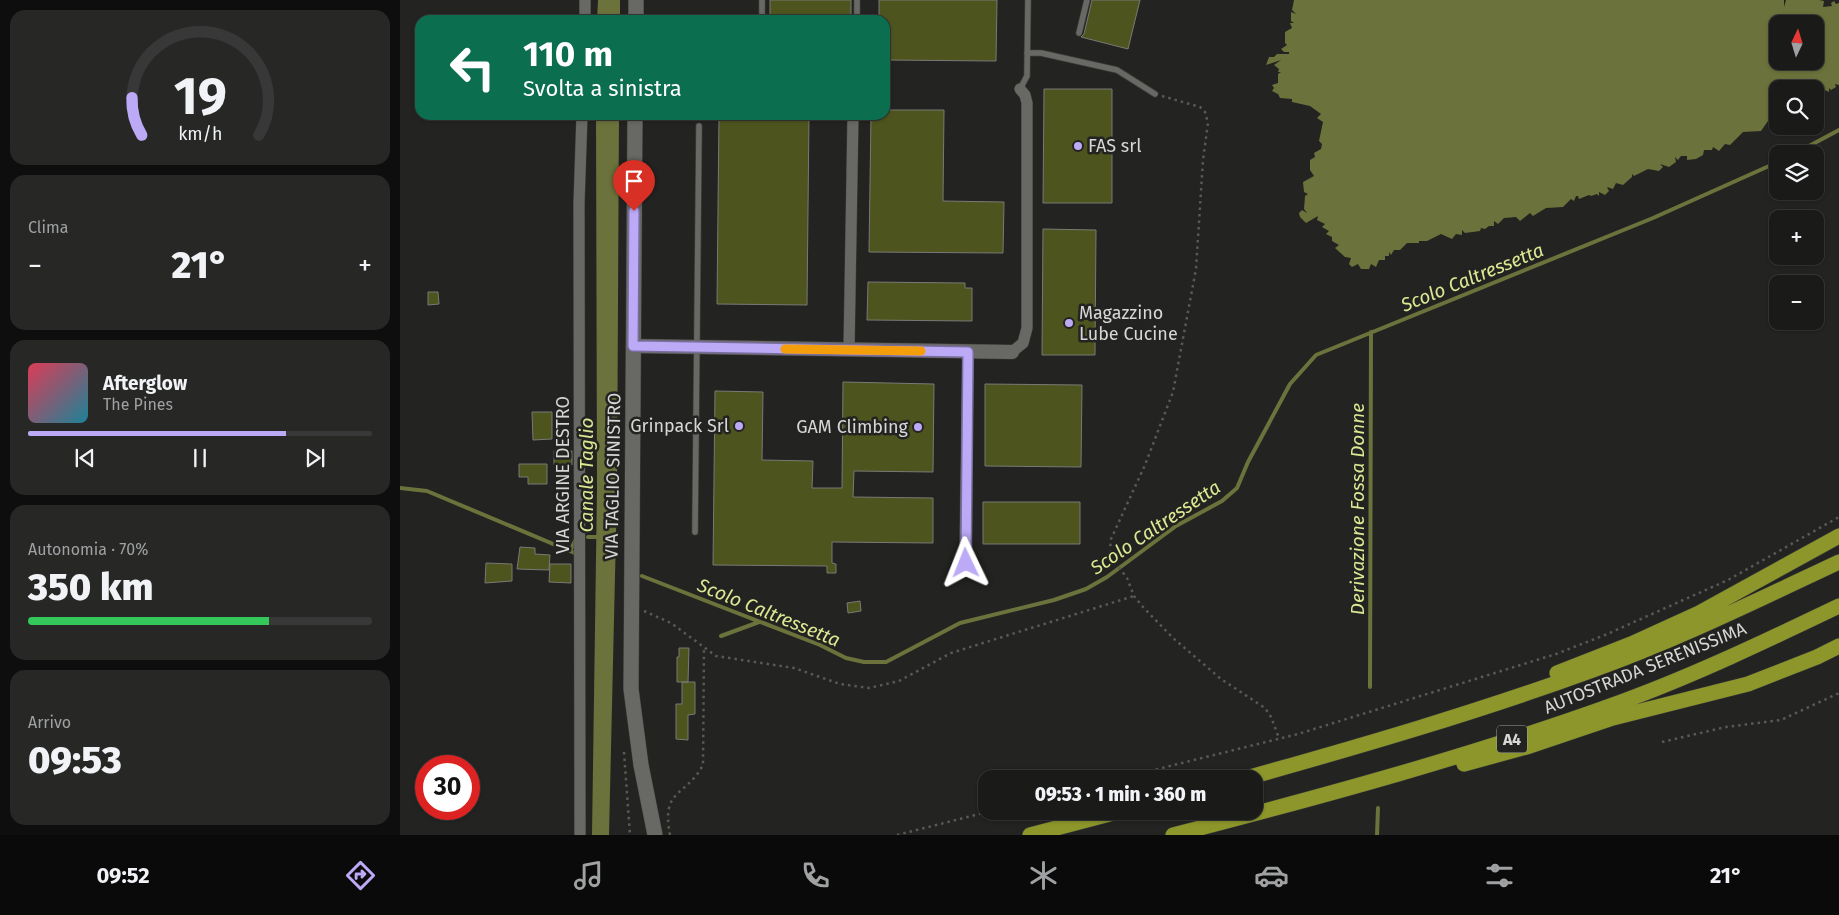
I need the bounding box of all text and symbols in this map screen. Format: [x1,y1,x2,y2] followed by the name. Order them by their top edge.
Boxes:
[1769,15,1824,70] north arrow
[1769,15,1824,330] map controls
[523,33,613,75] text: 110 m
[440,35,505,100] icon: left
[173,65,227,128] text: 19
[523,75,682,102] text: Svolta a sinistra
[1769,80,1824,135] button: search
[178,123,222,145] text: km/h
[1088,135,1141,157] place label: FAS srl
[1072,140,1084,152] marker: FAS srl
[1769,145,1824,200] button: layers
[613,160,655,211] pin
[620,167,648,195] icon: arrive
[1769,210,1824,265] button: +
[28,218,68,237] text: Clima
[1397,238,1547,317] water label: Scolo Caltressetta
[172,242,228,288] text: 21°
[28,249,42,282] text: −
[358,249,372,282] text: +
[1769,275,1824,330] button: −
[1079,302,1178,345] place label: Magazzino Lube Cucine
[1063,317,1075,329] marker: Magazzino Lube Cucine
[103,372,187,395] text: Afterglow
[601,393,625,559] street label: VIA TAGLIO SINISTRO
[103,395,173,414] text: The Pines
[552,396,574,554] street label: VIA ARGINE DESTRO
[1346,403,1369,615] water label: Derivazione Fossa Donne
[630,415,729,437] place label: Grinpack Srl
[796,416,909,438] place label: GAM Climbing
[575,417,598,533] water label: Canale Taglio
[733,420,745,432] marker: Grinpack Srl
[912,421,924,433] marker: GAM Climbing
[71,444,99,472] icon: previous
[186,444,214,472] icon: pause
[301,444,329,472] icon: next
[1085,475,1225,580] water label: Scolo Caltressetta
[939,536,991,588] position arrow
[28,540,148,559] text: Autonomia · 70%
[28,564,153,610] text: 350 km
[693,573,844,652] water label: Scolo Caltressetta
[1541,617,1750,719] street label: AUTOSTRADA SERENISSIMA
[28,713,71,732] text: Arrivo
[1497,726,1527,752] road number: A4
[28,737,122,783] text: 09:53
[415,755,480,820] speed limit sign: 30
[1035,783,1206,806] text: 09:53 · 1 min · 360 m
[343,858,378,893] icon: directions
[571,858,606,893] icon: music
[798,858,833,893] icon: phone
[1026,858,1061,893] icon: climate
[1254,858,1289,893] icon: car
[1482,858,1517,893] icon: filters
[96,862,150,889] text: 09:52
[1710,862,1743,889] text: 21°

